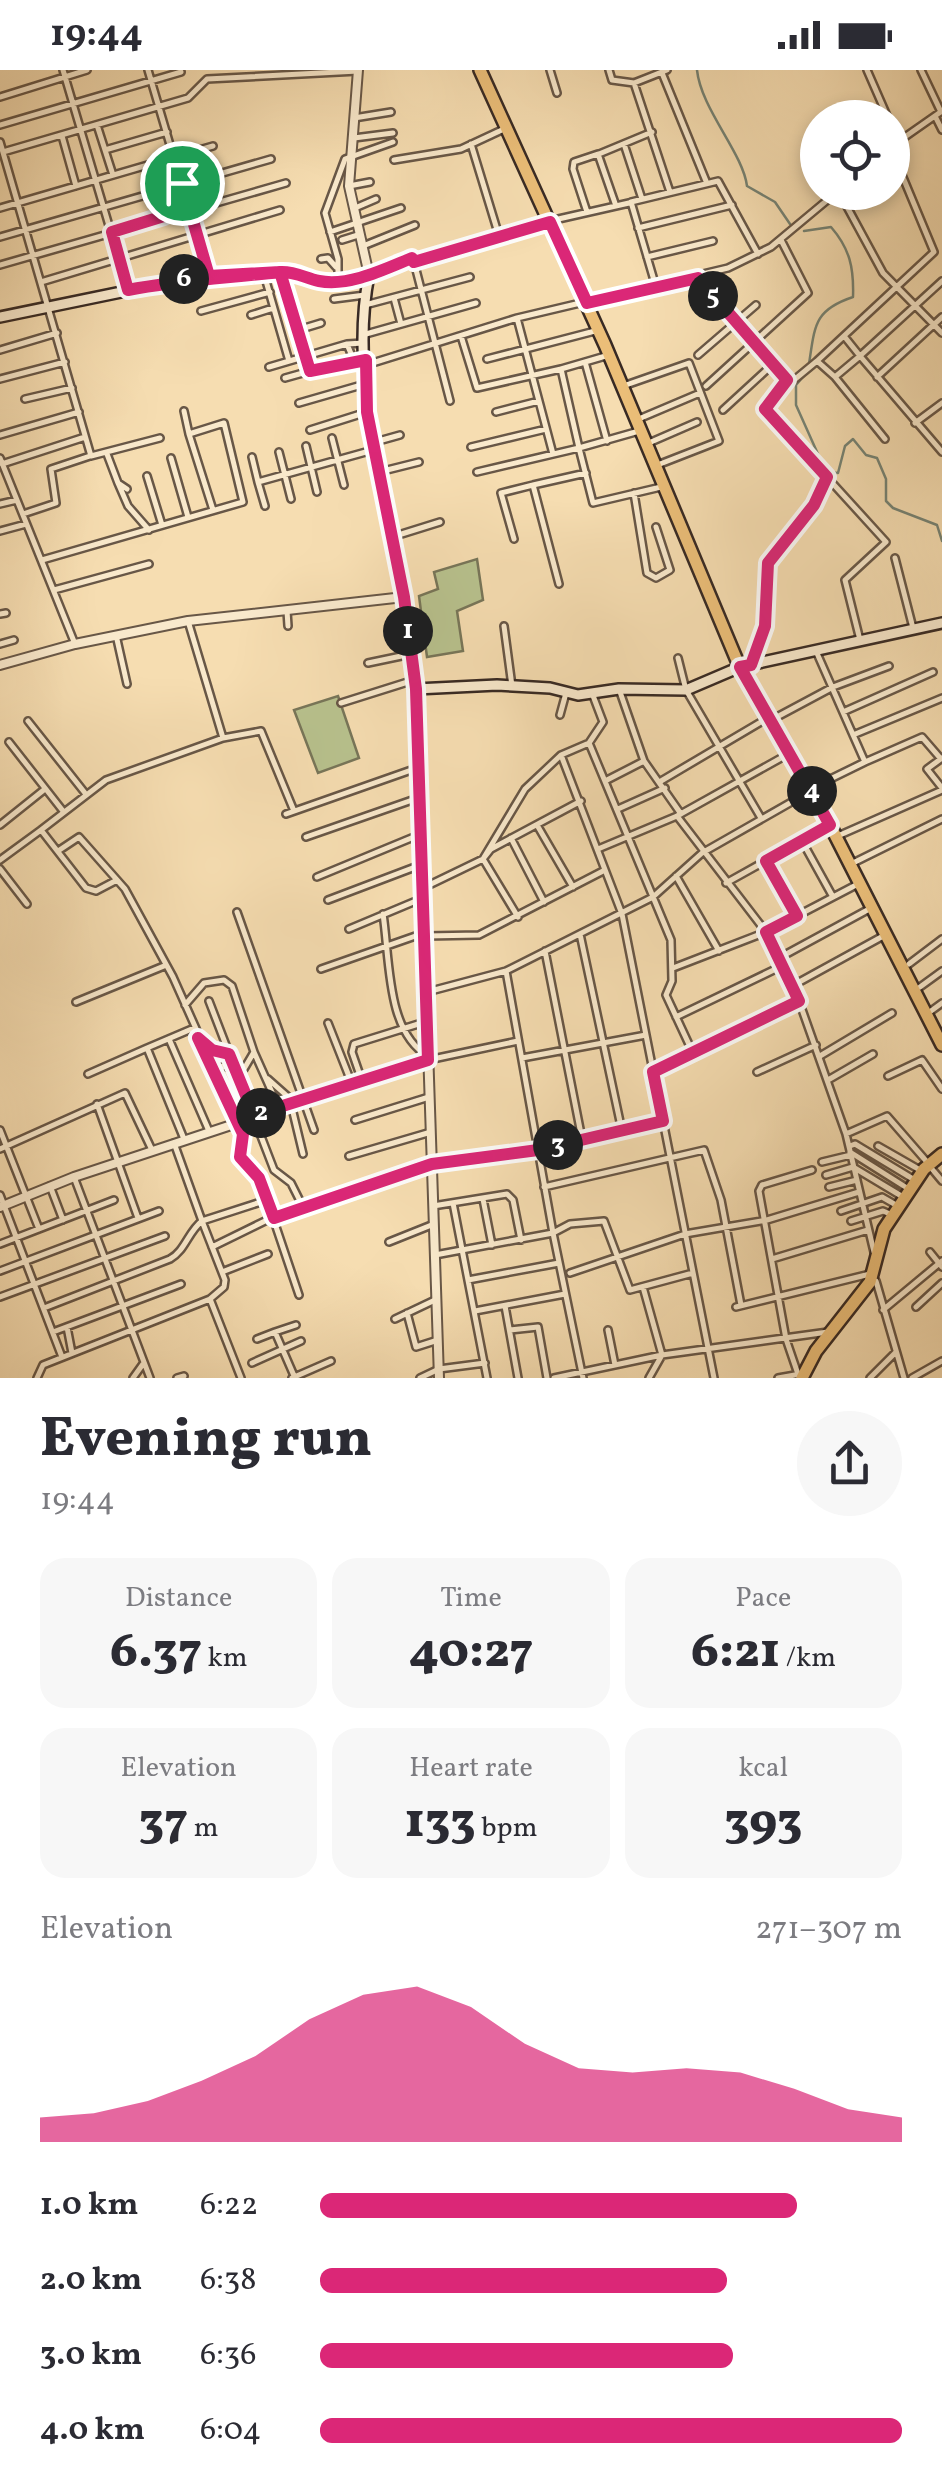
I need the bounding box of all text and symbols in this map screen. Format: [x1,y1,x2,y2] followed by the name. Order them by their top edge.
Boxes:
[50,9,143,62] text: 19:44
[800,100,910,210] map controls
[800,100,910,210] button: locate
[140,141,225,226] pin
[155,156,210,211] icon: arrive
[159,254,209,304] pin: 6
[176,259,192,298] text: 6
[688,271,738,321] pin: 5
[706,276,720,315] text: 5
[383,606,433,656] pin: 1
[402,611,414,650] text: 1
[787,766,837,816] pin: 4
[804,771,820,810] text: 4
[236,1088,286,1138] pin: 2
[254,1093,268,1132] text: 2
[533,1120,583,1170] pin: 3
[551,1125,565,1164] text: 3
[40,1403,372,1479] text: Evening run
[797,1411,902,1516] button: share
[40,1479,115,1523] text: 19:44
[125,1579,232,1618] text: Distance
[440,1579,502,1618] text: Time
[735,1579,791,1618] text: Pace
[110,1618,202,1688] text: 6.37
[409,1618,533,1688] text: 40:27
[691,1618,780,1688] text: 6:21
[202,1639,248,1678] text: km
[780,1639,836,1678] text: /km
[120,1749,237,1788] text: Elevation
[409,1749,533,1788] text: Heart rate
[738,1749,788,1788] text: kcal
[139,1788,188,1858] text: 37
[405,1788,476,1858] text: 133
[724,1788,803,1858] text: 393
[188,1809,218,1848] text: m
[476,1809,537,1848] text: bpm
[40,1908,173,1952] text: Elevation
[755,1908,902,1952] text: 271–307 m
[40,2184,138,2228] text: 1.0 km
[200,2184,258,2228] text: 6:22
[40,2259,142,2303] text: 2.0 km
[200,2259,256,2303] text: 6:38
[40,2334,142,2378] text: 3.0 km
[200,2334,256,2378] text: 6:36
[40,2409,145,2453] text: 4.0 km
[200,2409,261,2453] text: 6:04

